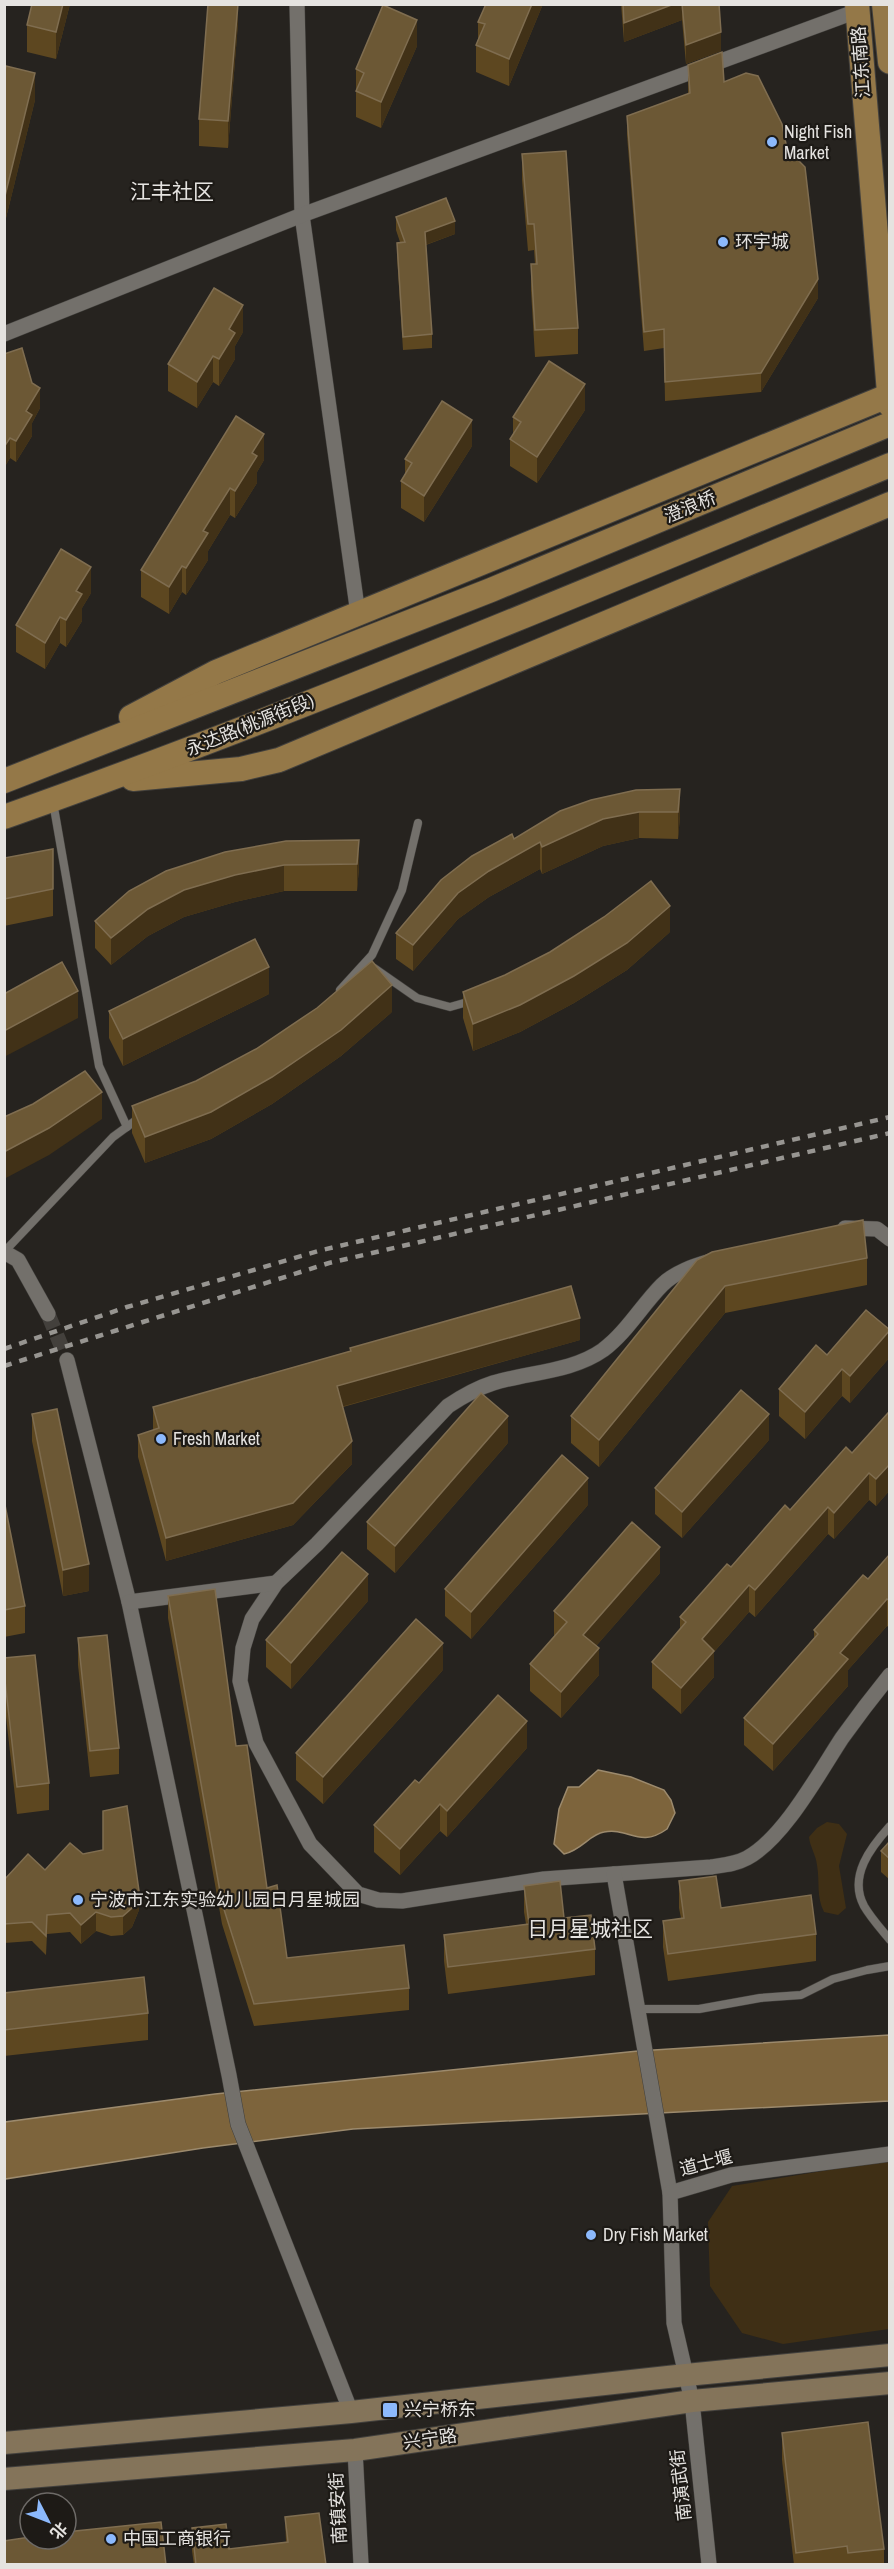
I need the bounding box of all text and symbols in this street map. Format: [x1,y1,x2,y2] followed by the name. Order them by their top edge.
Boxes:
[846,25,875,99] street label: 江东南路
[784,119,852,165] place label: Night Fish Market
[765,135,779,149] marker: Night Fish Market
[130,177,214,206] district label: 江丰社区
[735,229,789,254] place label: 环宇城
[716,235,730,249] marker: 环宇城
[660,484,720,529] street label: 澄浪桥
[182,687,318,762] street label: 永达路(桃源街段)
[173,1426,260,1451] place label: Fresh Market
[154,1432,168,1446] marker: Fresh Market
[90,1887,360,1912] place label: 宁波市江东实验幼儿园日月星城园
[71,1893,85,1907] marker: 宁波市江东实验幼儿园日月星城园
[527,1914,653,1943] district label: 日月星城社区
[677,2143,735,2182] street label: 道士堰
[603,2222,708,2247] place label: Dry Fish Market
[584,2228,598,2242] marker: Dry Fish Market
[404,2397,476,2422] place label: 兴宁桥东
[381,2401,399,2419] marker: 兴宁桥东
[401,2422,458,2455] street label: 兴宁路
[664,2448,697,2522] street label: 南演武街
[323,2471,352,2545] street label: 南镇安街
[18,2491,78,2551] north arrow
[46,2518,73,2544] text: 北
[123,2526,231,2551] place label: 中国工商银行
[104,2532,118,2546] marker: 中国工商银行

